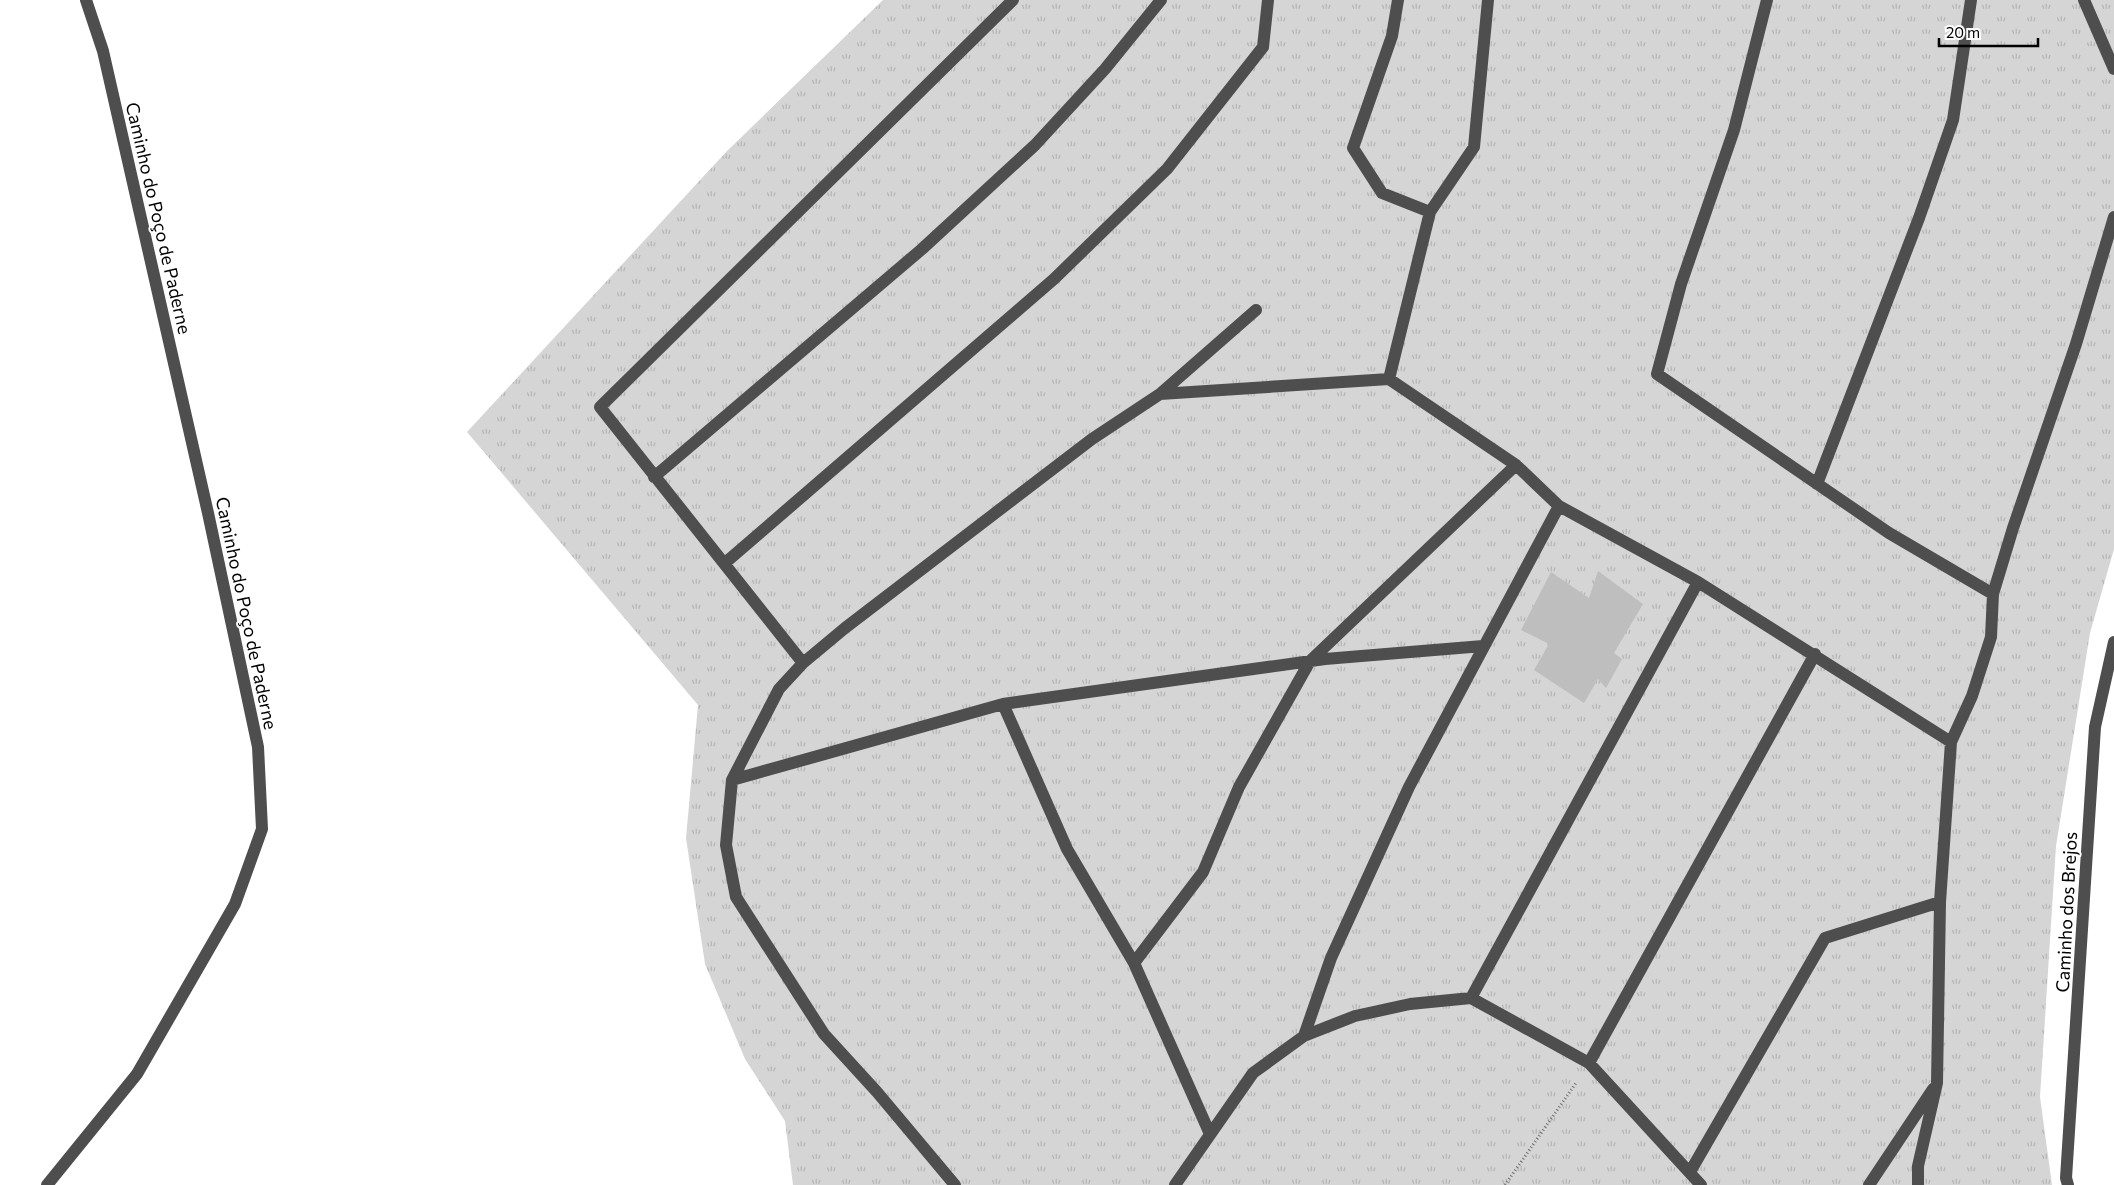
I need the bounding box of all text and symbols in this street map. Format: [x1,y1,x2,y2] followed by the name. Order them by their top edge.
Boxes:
[1939,15,2038,47] scale bar
[1946,23,1980,41] text: 20 m
[122,100,196,336] street label: Caminho do Poço de Paderne
[212,495,282,731] street label: Caminho do Poço de Paderne
[2051,831,2081,993] street label: Caminho dos Brejos

